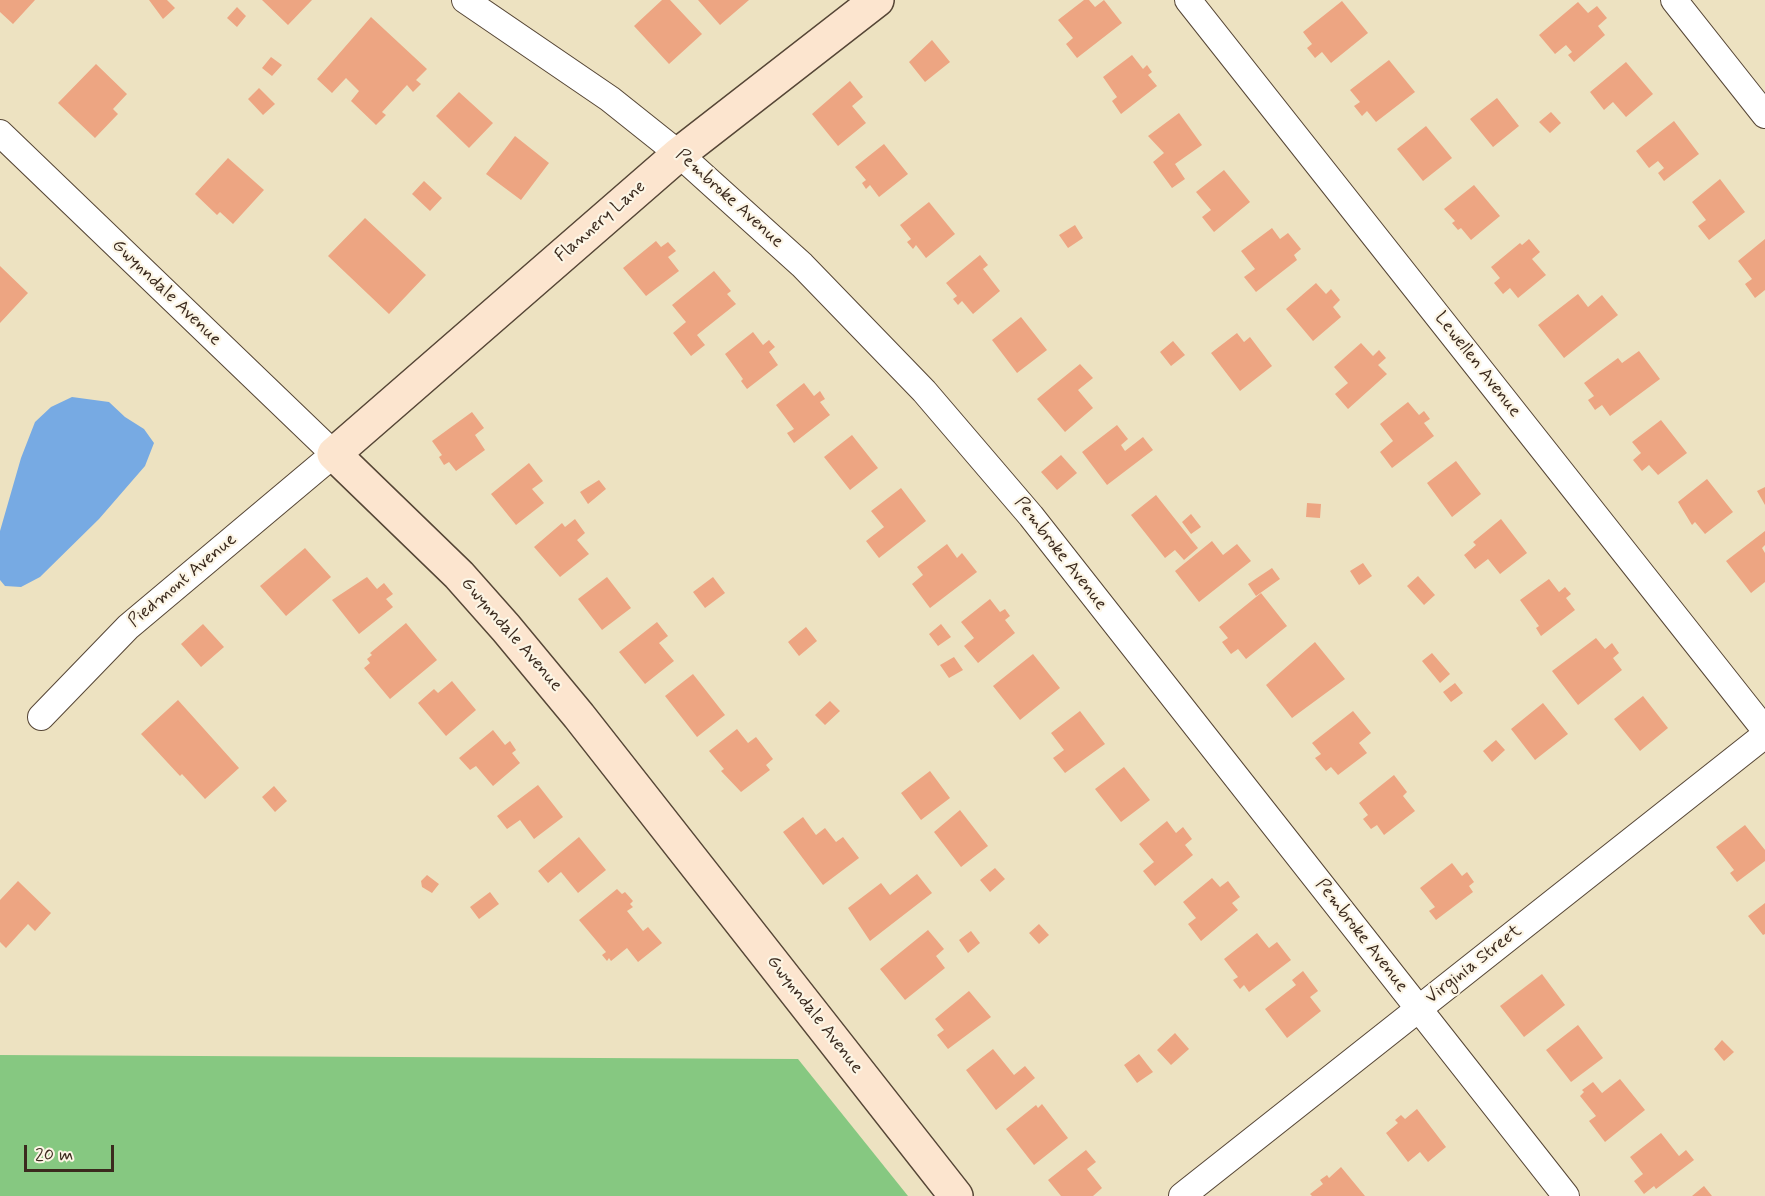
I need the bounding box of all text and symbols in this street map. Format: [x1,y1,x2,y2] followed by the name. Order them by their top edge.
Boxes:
[671,145,787,253] street label: Pembroke Avenue
[551,177,651,267] street label: Flannery Lane
[107,235,225,351] street label: Gwynndale Avenue
[1429,308,1525,422] street label: Lewellen Avenue
[1009,493,1111,615] street label: Pembroke Avenue
[124,529,242,633] street label: Piedmont Avenue
[456,574,566,696] street label: Gwynndale Avenue
[1310,875,1412,997] street label: Pembroke Avenue
[1422,921,1526,1009] street label: Virginia Street
[761,952,867,1078] street label: Gwynndale Avenue
[27,1133,117,1171] scale bar
[35,1143,73,1167] text: 20 m

